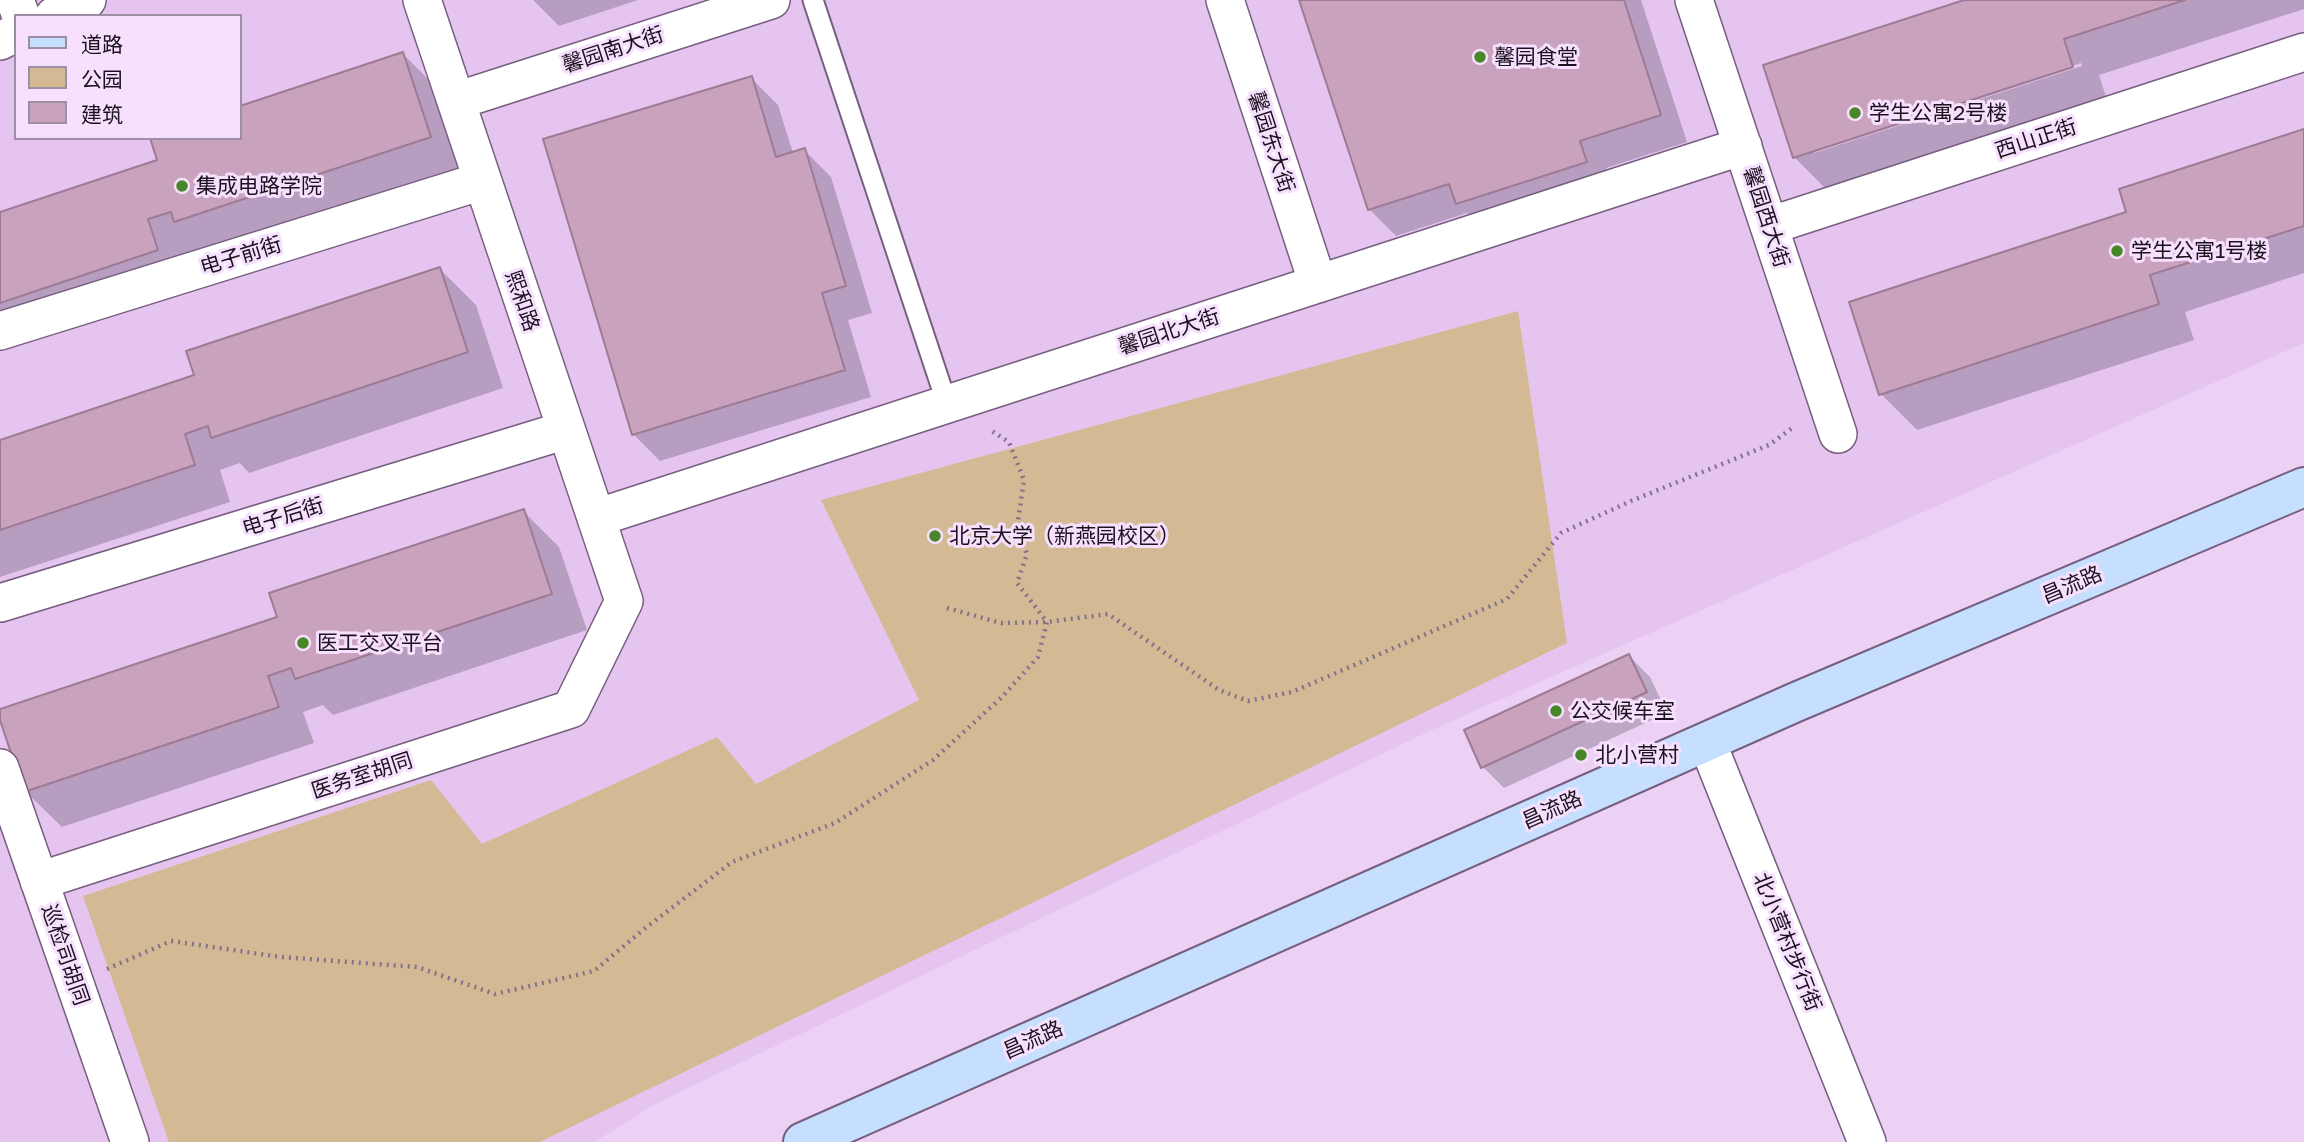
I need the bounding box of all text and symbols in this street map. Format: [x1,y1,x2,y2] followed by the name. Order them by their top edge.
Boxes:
[14,14,242,140] legend
[559,22,667,78] street label: 馨园南大街
[81,31,123,57] text: 道路
[1494,44,1578,70] place label: 馨园食堂
[1472,49,1488,65] marker: 馨园食堂
[81,66,123,92] text: 公园
[1243,88,1299,196] street label: 馨园东大街
[1869,100,2007,126] place label: 学生公寓2号楼
[81,101,123,127] text: 建筑
[1847,105,1863,121] marker: 学生公寓2号楼
[1992,114,2080,164] street label: 西山正街
[1738,163,1794,271] street label: 馨园西大街
[196,173,322,199] place label: 集成电路学院
[174,178,190,194] marker: 集成电路学院
[197,232,285,280] street label: 电子前街
[2131,238,2267,264] place label: 学生公寓1号楼
[2109,243,2125,259] marker: 学生公寓1号楼
[500,267,544,335] street label: 熙和路
[1115,304,1223,360] street label: 馨园北大街
[239,493,327,541] street label: 电子后街
[949,523,1180,549] place label: 北京大学（新燕园校区）
[927,528,943,544] marker: 北京大学（新燕园校区）
[2038,561,2106,609] street label: 昌流路
[317,630,443,656] place label: 医工交叉平台
[295,635,311,651] marker: 医工交叉平台
[1570,698,1675,724] place label: 公交候车室
[1548,703,1564,719] marker: 公交候车室
[1595,742,1679,768] place label: 北小营村
[1573,747,1589,763] marker: 北小营村
[308,748,416,804] street label: 医务室胡同
[1518,786,1586,834] street label: 昌流路
[1748,869,1826,1015] street label: 北小营村步行街
[36,901,94,1009] street label: 巡检司胡同
[999,1016,1067,1064] street label: 昌流路

